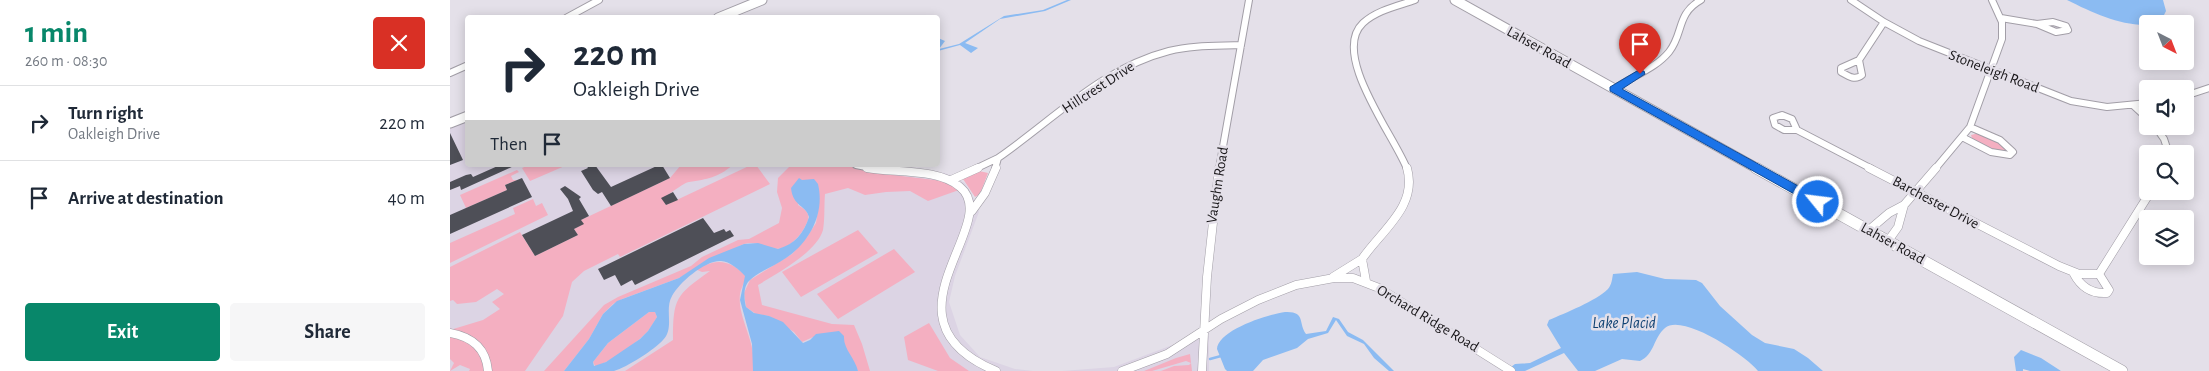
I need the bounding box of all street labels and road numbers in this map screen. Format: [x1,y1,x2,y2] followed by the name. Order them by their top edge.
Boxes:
[1504,24,1573,71] street label: Lahser Road
[1947,47,2041,96] street label: Stoneleigh Road
[1060,59,1137,116] street label: Hillcrest Drive
[1204,146,1231,224] street label: Vaughn Road
[1890,173,1982,232] street label: Barchester Drive
[1858,220,1927,267] street label: Lahser Road
[1374,282,1482,355] street label: Orchard Ridge Road

